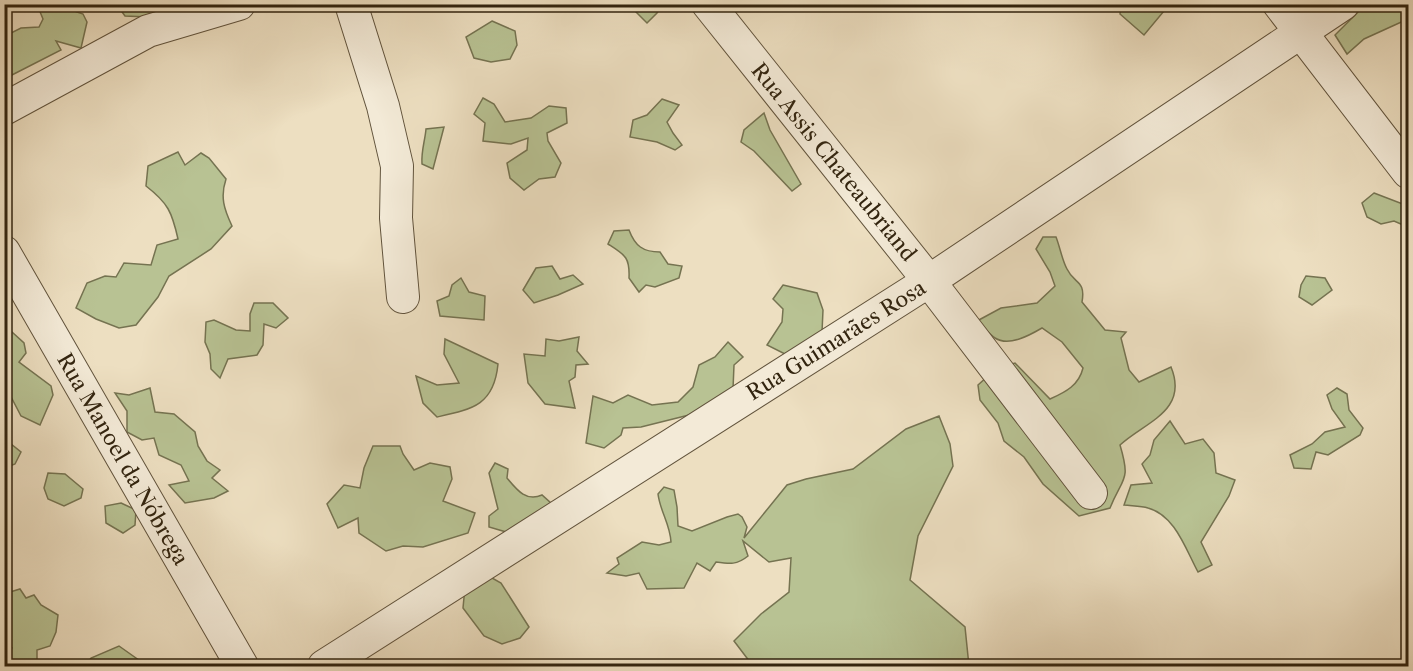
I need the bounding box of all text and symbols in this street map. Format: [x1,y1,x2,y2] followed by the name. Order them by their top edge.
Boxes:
[746,58,922,266] street label: Rua Assis Chateaubriand
[742,274,931,405] street label: Rua Guimarães Rosa
[52,349,194,570] street label: Rua Manoel da Nóbrega

